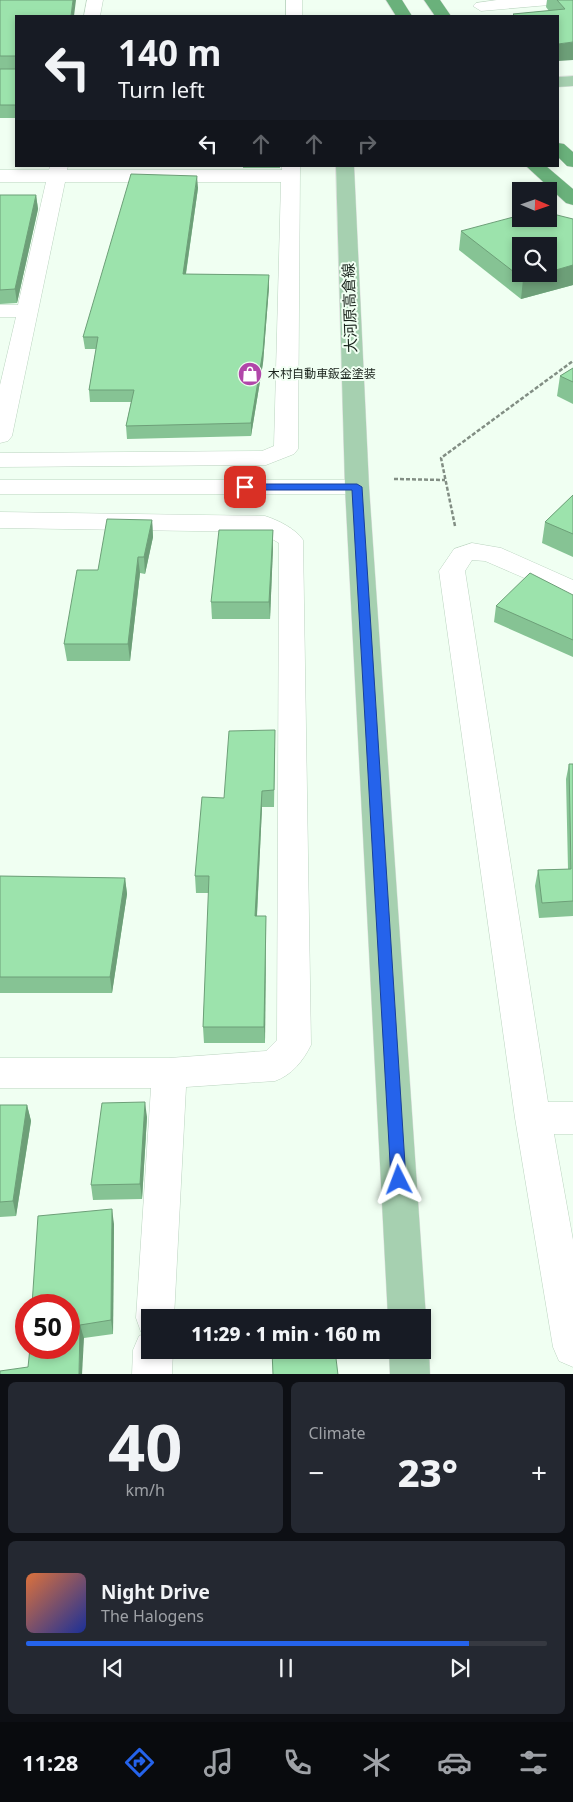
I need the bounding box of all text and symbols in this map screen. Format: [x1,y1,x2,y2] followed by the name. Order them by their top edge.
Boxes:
[118,29,221,76] text: 140 m
[35,35,100,100] icon: left
[118,74,205,104] text: Turn left
[194,130,222,158] icon: left
[247,130,275,158] icon: ahead
[300,130,328,158] icon: ahead
[353,130,381,158] icon: right
[512,182,558,228] north arrow
[512,182,557,282] map controls
[512,237,557,282] button: search
[337,263,361,353] street label: 大河原高倉線
[237,361,263,387] shop icon: 木村自動車鈑金塗装
[268,365,376,382] place label: 木村自動車鈑金塗装
[224,466,266,508] pin
[231,473,259,501] icon: arrive
[372,1153,424,1205] position arrow
[15,1294,80,1359] speed limit sign: 50
[191,1321,381,1347] text: 11:29 · 1 min · 160 m
[108,1402,182,1490] text: 40
[309,1422,366,1444] text: Climate
[398,1446,458,1498] text: 23°
[309,1453,325,1491] text: −
[531,1453,547,1491] text: +
[126,1479,165,1501] text: km/h
[101,1579,210,1605] text: Night Drive
[101,1605,204,1627] text: The Halogens
[99,1654,127,1682] icon: previous
[272,1654,300,1682] icon: pause
[446,1654,474,1682] icon: next
[122,1745,157,1780] icon: directions
[201,1745,236,1780] icon: music
[280,1745,315,1780] icon: phone
[359,1745,394,1780] icon: climate
[437,1745,472,1780] icon: car
[516,1745,551,1780] icon: filters
[22,1747,78,1777] text: 11:28

